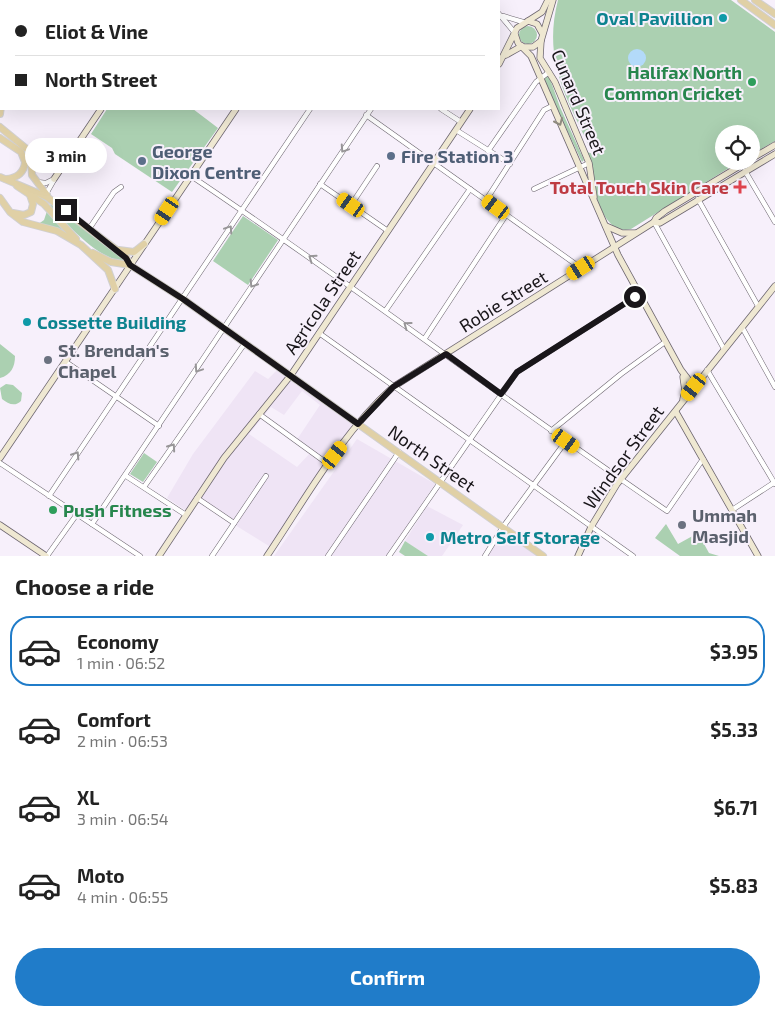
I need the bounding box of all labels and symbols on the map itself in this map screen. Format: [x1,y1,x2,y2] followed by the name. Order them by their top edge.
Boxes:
[596,7,713,29] place label: Oval Pavillion
[717,12,729,24] marker: Oval Pavillion
[547,46,611,158] street label: Cunard Street
[604,61,743,104] place label: Halifax North Common Cricket
[746,76,758,88] marker: Halifax North Common Cricket
[552,117,563,126] one-way arrow
[25,138,107,172] callout: 3 min
[152,140,261,183] place label: George Dixon Centre
[341,144,350,153] one-way arrow
[401,145,514,167] place label: Fire Station 3
[385,150,397,162] marker: Fire Station 3
[136,155,148,167] marker: George Dixon Centre
[550,176,729,198] place label: Total Touch Skin Care
[733,180,747,194] marker: Total Touch Skin Care
[334,190,367,220] car
[479,192,512,222] car
[152,194,181,228] car
[55,199,77,221] route end
[223,225,233,234] one-way arrow
[279,246,365,358] street label: Agricola Street
[564,254,597,282] car
[308,255,317,264] one-way arrow
[455,265,551,337] street label: Robie Street
[250,279,260,288] one-way arrow
[624,286,646,308] route start
[37,311,187,333] place label: Cossette Building
[21,316,33,328] marker: Cossette Building
[403,322,413,331] one-way arrow
[58,339,169,382] place label: St. Brendan's Chapel
[42,354,54,366] marker: St. Brendan's Chapel
[194,364,204,373] one-way arrow
[678,371,709,403] car
[578,401,668,513] street label: Windsor Street
[384,420,480,496] street label: North Street
[549,426,582,456] car
[319,439,350,471] car
[166,443,175,453] one-way arrow
[70,451,79,461] one-way arrow
[63,499,172,521] place label: Push Fitness
[47,504,59,516] marker: Push Fitness
[692,504,757,547] place label: Ummah Masjid
[676,519,688,531] marker: Ummah Masjid
[440,526,600,548] place label: Metro Self Storage
[424,531,436,543] marker: Metro Self Storage

